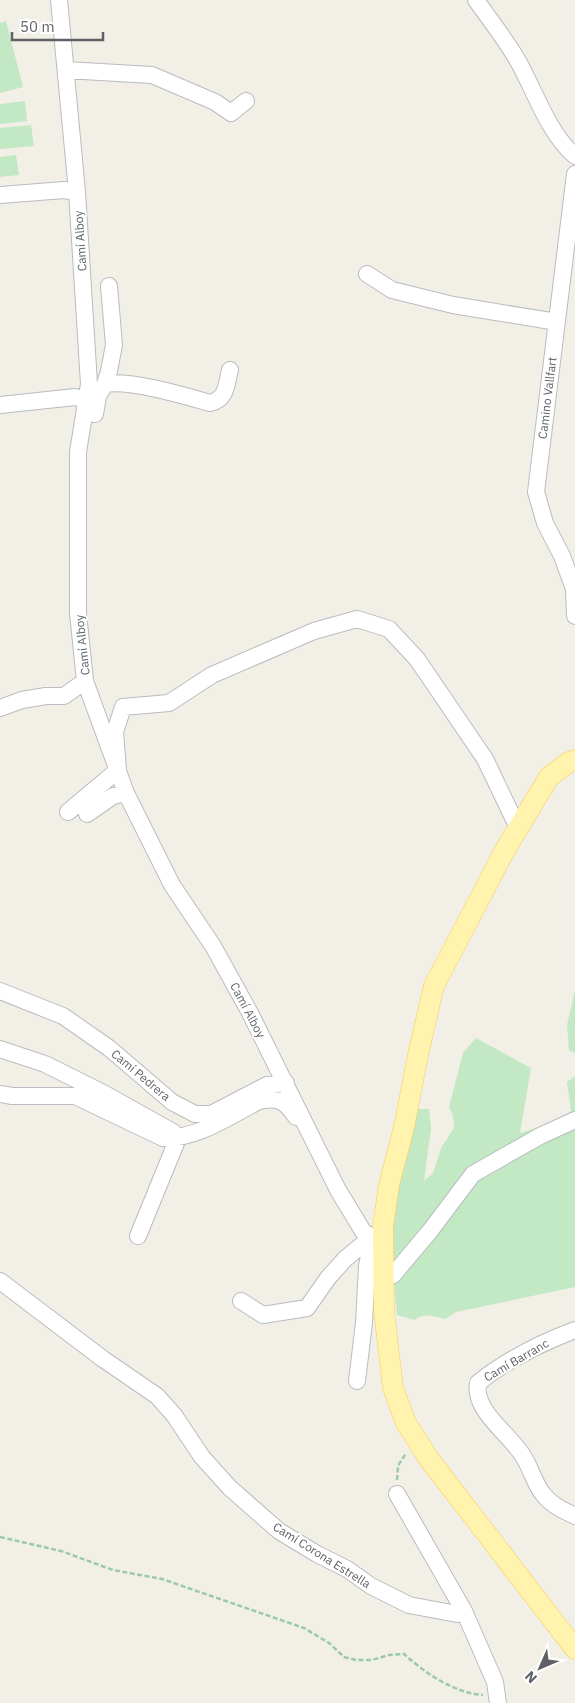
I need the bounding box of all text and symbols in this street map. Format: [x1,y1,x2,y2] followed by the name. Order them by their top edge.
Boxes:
[12,10,104,42] scale bar
[20,17,55,36] text: 50 m
[70,210,90,272] street label: Camí Alboy
[535,356,559,440] street label: Camino Vallfart
[71,614,93,676] street label: Camí Alboy
[227,980,269,1040] street label: Camí Alboy
[108,1046,174,1104] street label: Camí Pedrera
[481,1335,551,1385] street label: Camí Barranc
[270,1519,374,1591] street label: Camí Corona Estrella
[515,1643,565,1693] north arrow
[521,1667,541,1687] text: N

